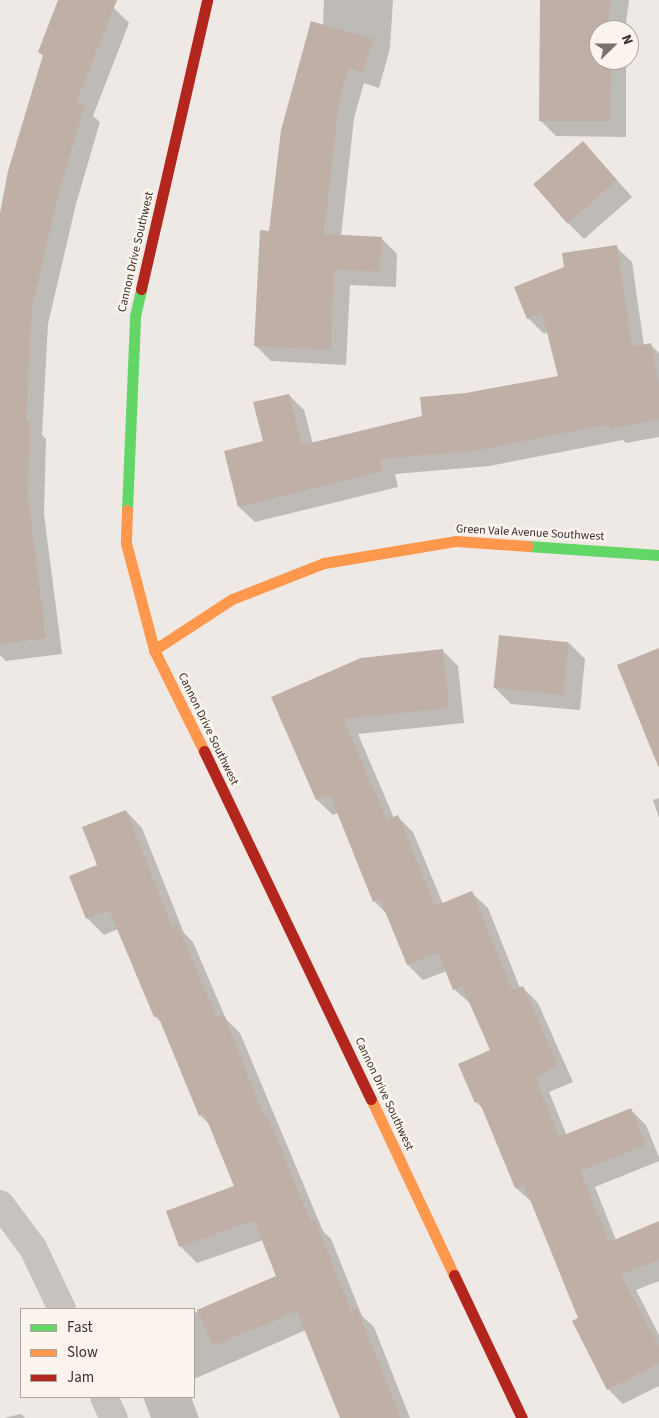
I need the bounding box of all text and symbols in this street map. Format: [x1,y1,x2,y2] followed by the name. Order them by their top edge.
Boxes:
[589,20,639,70] north arrow
[616,32,638,48] text: N
[115,190,157,314] street label: Cannon Drive Southwest
[455,522,605,544] street label: Green Vale Avenue Southwest
[175,670,241,788] street label: Cannon Drive Southwest
[351,1035,417,1153] street label: Cannon Drive Southwest
[20,1308,195,1398] legend
[67,1317,93,1338] text: Fast
[67,1342,98,1363] text: Slow
[67,1367,94,1388] text: Jam

